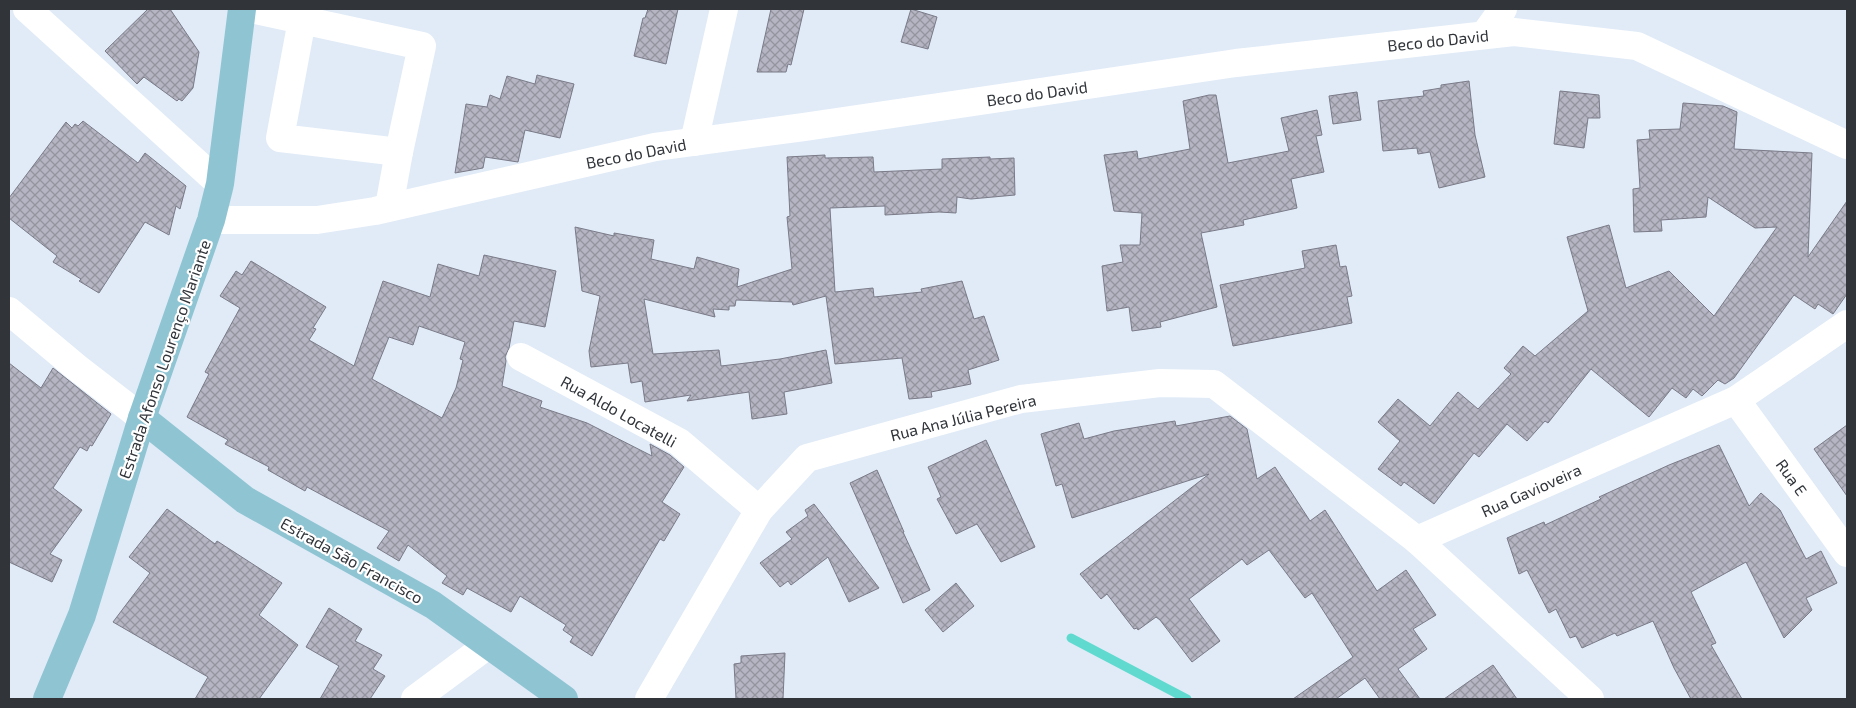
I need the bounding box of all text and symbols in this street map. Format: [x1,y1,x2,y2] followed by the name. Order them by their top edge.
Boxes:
[1386,25,1490,55] street label: Beco do David
[985,77,1089,109] street label: Beco do David
[584,134,688,172] street label: Beco do David
[114,237,215,481] street label: Estrada Afonso Lourenço Mariante
[558,371,680,451] street label: Rua Aldo Locatelli
[888,390,1038,444] street label: Rua Ana Júlia Pereira
[1772,455,1812,499] street label: Rua E
[1478,459,1584,521] street label: Rua Gavioveira
[277,513,427,607] street label: Estrada São Francisco

